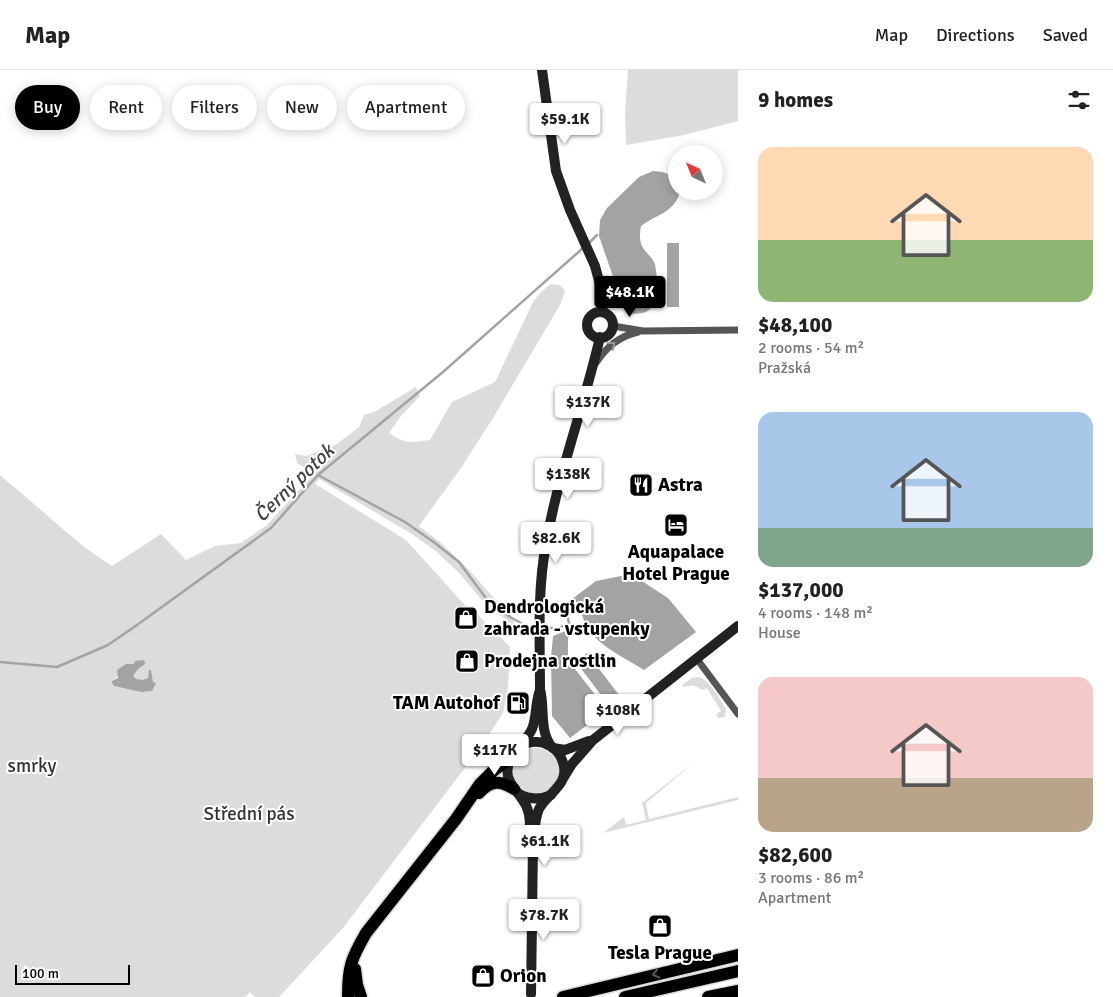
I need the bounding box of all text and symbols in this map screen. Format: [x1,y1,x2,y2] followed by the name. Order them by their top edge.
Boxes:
[25,20,70,50] text: Map
[875,24,908,46] text: Map
[936,24,1015,46] text: Directions
[1043,24,1088,46] text: Saved
[15,85,80,130] chip: Buy
[90,85,162,130] chip: Rent
[172,85,257,130] chip: Filters
[267,85,337,130] chip: New
[347,85,465,130] chip: Apartment
[1065,86,1093,114] icon: filters
[758,87,833,113] text: 9 homes
[524,102,606,145] pin: $59.1K
[540,109,590,129] text: $59.1K
[668,145,722,200] north arrow
[668,145,723,200] map controls
[881,180,971,270] icon: home
[589,276,671,318] pin: $48.1K
[605,282,655,302] text: $48.1K
[758,312,832,338] text: $48,100
[758,338,864,358] text: 2 rooms · 54 m²
[607,341,616,350] one-way arrow
[758,358,811,378] text: Pražská
[553,386,623,428] pin: $137K
[566,392,610,412] text: $137K
[249,437,341,527] water label: Černý potok
[881,445,971,535] icon: home
[533,458,603,500] pin: $138K
[546,464,590,484] text: $138K
[628,472,654,498] restaurant icon: Astra
[658,473,703,497] place label: Astra
[663,512,689,538] hotel icon: Aquapalace Hotel Prague
[515,522,597,564] pin: $82.6K
[531,528,581,548] text: $82.6K
[622,540,730,586] place label: Aquapalace Hotel Prague
[758,577,844,603] text: $137,000
[484,595,650,641] place label: Dendrologická zahrada - vstupenky
[758,603,873,623] text: 4 rooms · 148 m²
[453,605,479,631] shop icon: Dendrologická zahrada - vstupenky
[758,623,801,643] text: House
[454,648,480,674] shop icon: Prodejna rostlin
[484,649,616,673] place label: Prodejna rostlin
[505,690,531,716] fuel station icon: TAM Autohof
[393,691,501,715] place label: TAM Autohof
[583,694,653,736] pin: $108K
[596,700,640,720] text: $108K
[881,710,971,800] icon: home
[460,734,530,776] pin: $117K
[473,740,517,760] text: $117K
[8,754,57,778] park label: smrky
[203,802,295,826] park label: Střední pás
[504,824,586,867] pin: $61.1K
[520,831,570,851] text: $61.1K
[758,842,832,868] text: $82,600
[758,868,864,888] text: 3 rooms · 86 m²
[758,888,831,908] text: Apartment
[503,898,585,941] pin: $78.7K
[519,905,569,925] text: $78.7K
[647,913,673,939] shop icon: Tesla Prague
[608,941,712,965] place label: Tesla Prague
[15,962,130,985] scale bar
[470,963,496,989] shop icon: Orion
[500,964,547,988] place label: Orion
[22,965,59,982] text: 100 m
[652,968,661,979] one-way arrow

